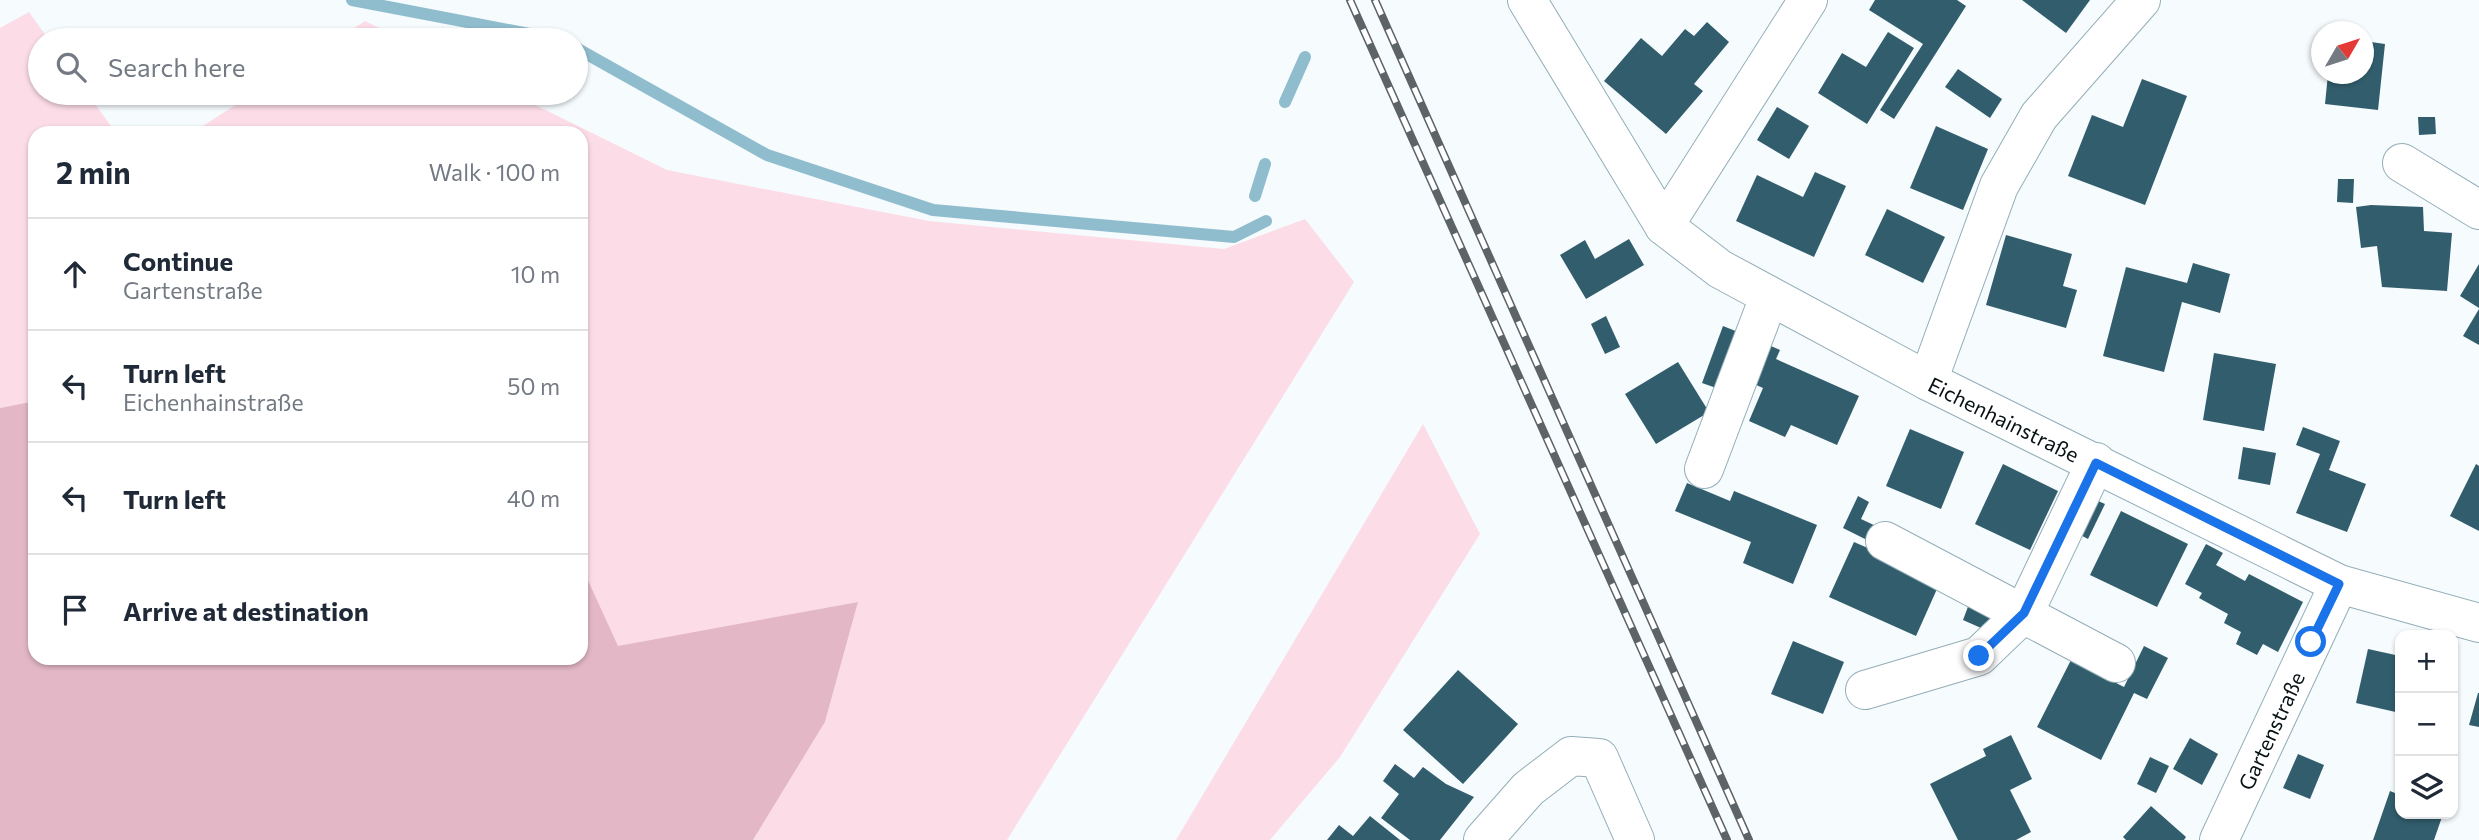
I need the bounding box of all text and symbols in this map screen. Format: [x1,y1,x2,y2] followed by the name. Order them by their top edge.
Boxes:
[2311,21,2374,84] north arrow
[28,28,588,105] search box
[52,48,90,86] icon: search
[108,51,246,82] text: Search here
[56,153,131,190] text: 2 min
[429,158,560,186] text: Walk · 100 m
[123,245,233,276] text: Continue
[56,255,94,293] icon: ahead
[511,260,560,288] text: 10 m
[123,276,263,304] text: Gartenstraße
[123,357,226,388] text: Turn left
[56,367,94,405] icon: left
[1925,371,2084,466] street label: Eichenhainstraße
[507,372,560,400] text: 50 m
[123,388,304,416] text: Eichenhainstraße
[56,479,94,517] icon: left
[123,483,226,514] text: Turn left
[507,484,560,512] text: 40 m
[56,591,94,629] icon: arrive
[123,595,369,626] text: Arrive at destination
[2295,626,2326,657] route start
[2395,630,2458,819] map controls
[2395,630,2458,693] button: +
[1963,640,1994,671] route end
[2232,667,2309,793] street label: Gartenstraße
[2395,693,2458,756] button: −
[2395,756,2458,819] button: layers

